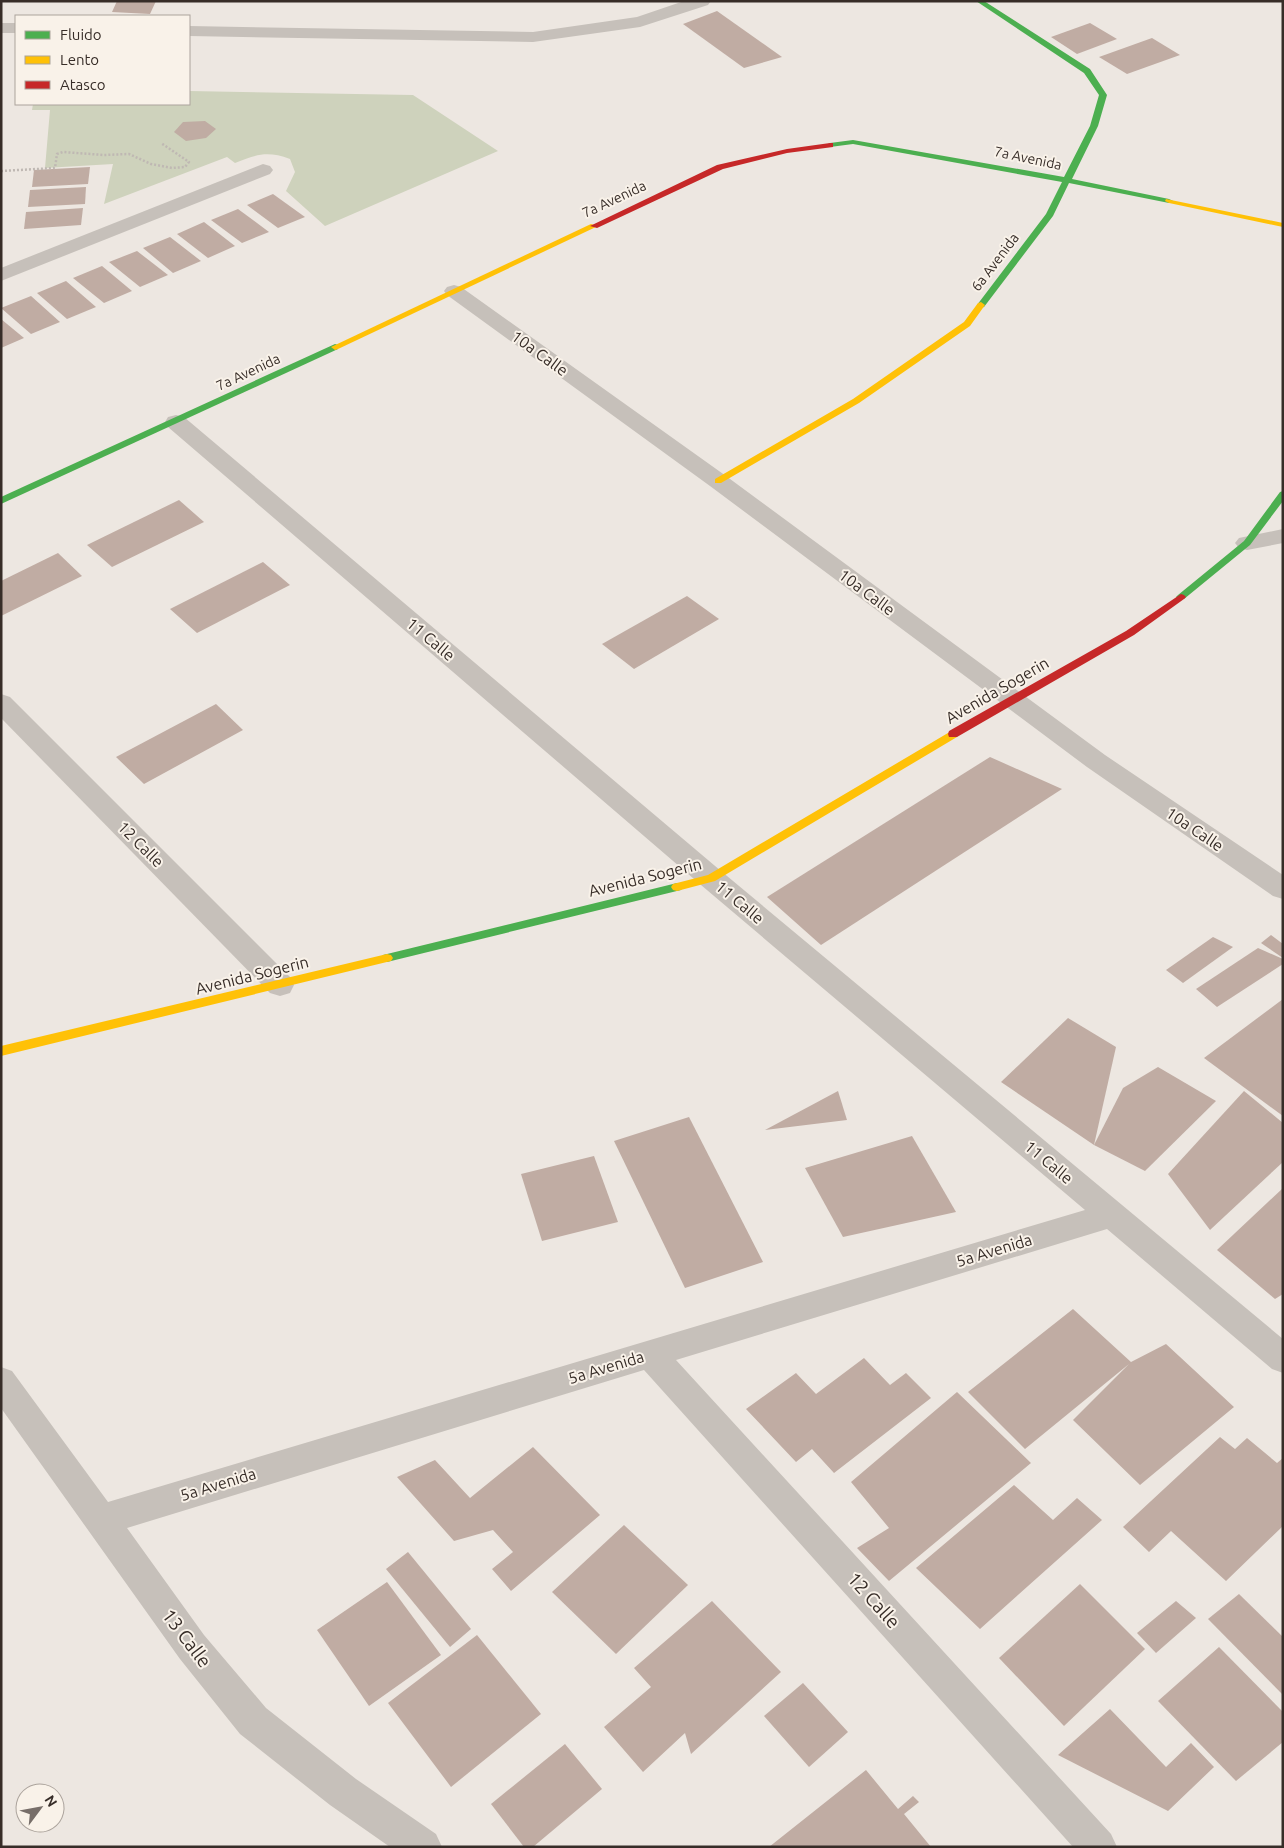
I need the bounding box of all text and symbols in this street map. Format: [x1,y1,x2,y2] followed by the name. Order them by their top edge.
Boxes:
[15,15,190,105] legend
[60,26,102,43] text: Fluido
[60,51,99,68] text: Lento
[60,76,106,93] text: Atasco
[993,143,1063,173] street label: 7a Avenida
[580,177,648,221] street label: 7a Avenida
[968,230,1022,294] street label: 6a Avenida
[508,327,572,379] street label: 10a Calle
[214,350,282,394] street label: 7a Avenida
[836,565,898,619] street label: 10a Calle
[403,614,459,664] street label: 11 Calle
[942,653,1052,727] street label: Avenida Sogerin
[1163,803,1227,855] street label: 10a Calle
[114,817,168,871] street label: 12 Calle
[587,854,703,900] street label: Avenida Sogerin
[712,877,768,927] street label: 11 Calle
[194,952,310,998] street label: Avenida Sogerin
[1021,1137,1077,1187] street label: 11 Calle
[954,1230,1034,1270] street label: 5a Avenida
[566,1347,646,1387] street label: 5a Avenida
[178,1464,258,1504] street label: 5a Avenida
[843,1567,905,1633] street label: 12 Calle
[158,1604,216,1672] street label: 13 Calle
[15,1783,65,1833] north arrow
[41,1792,61,1810] text: N

